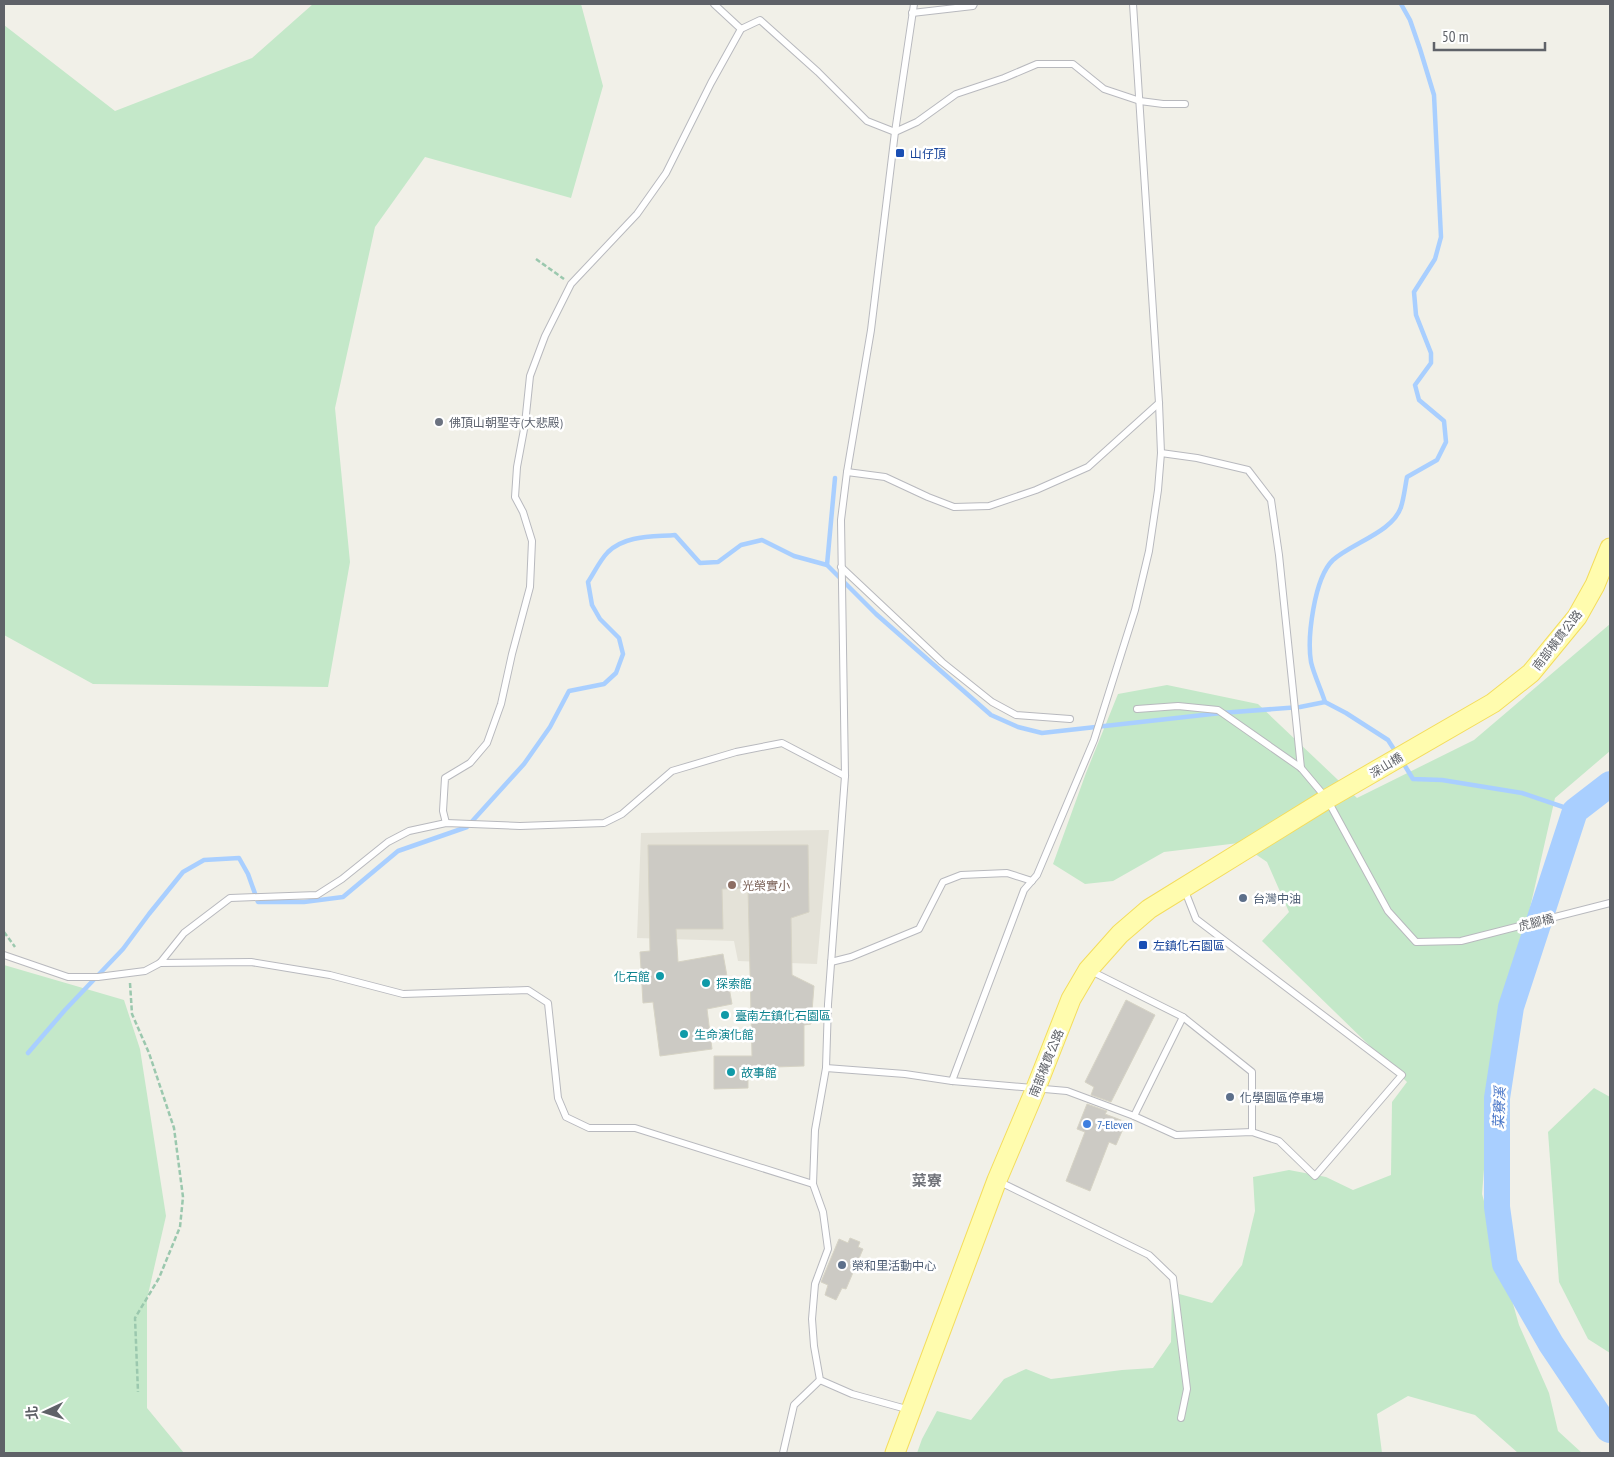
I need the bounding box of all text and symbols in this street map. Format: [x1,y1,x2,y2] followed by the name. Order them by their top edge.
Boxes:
[1434,20,1545,52] scale bar
[1442,27,1468,46] text: 50 m
[910,146,946,161] place label: 山仔頂
[894,147,906,159] marker: 山仔頂
[449,415,563,430] place label: 佛頂山朝聖寺(大悲殿)
[433,416,445,428] marker: 佛頂山朝聖寺(大悲殿)
[1529,607,1585,673] street label: 南部橫貫公路
[1367,749,1405,781] street label: 深山橋
[742,878,790,893] place label: 光榮實小
[726,879,738,891] marker: 光榮實小
[1253,891,1301,906] place label: 台灣中油
[1237,892,1249,904] marker: 台灣中油
[1517,910,1555,934] street label: 虎腳橋
[1153,938,1225,953] place label: 左鎮化石園區
[1137,939,1149,951] marker: 左鎮化石園區
[614,969,650,984] place label: 化石館
[654,970,666,982] marker: 化石館
[716,976,752,991] place label: 探索館
[700,977,712,989] marker: 探索館
[735,1008,831,1023] place label: 臺南左鎮化石園區
[719,1009,731,1021] marker: 臺南左鎮化石園區
[694,1027,754,1042] place label: 生命演化館
[1026,1027,1066,1099] street label: 南部橫貫公路
[678,1028,690,1040] marker: 生命演化館
[741,1065,777,1080] place label: 故事館
[725,1066,737,1078] marker: 故事館
[1489,1085,1509,1129] water label: 菜竂溪
[1240,1090,1324,1105] place label: 化學園區停車場
[1224,1091,1236,1103] marker: 化學園區停車場
[1097,1117,1133,1132] place label: 7-Eleven
[1081,1118,1093,1130] marker: 7-Eleven
[912,1171,942,1190] district label: 菜寮
[852,1258,936,1273] place label: 榮和里活動中心
[836,1259,848,1271] marker: 榮和里活動中心
[20,1387,70,1437] north arrow
[23,1405,41,1421] text: 北

